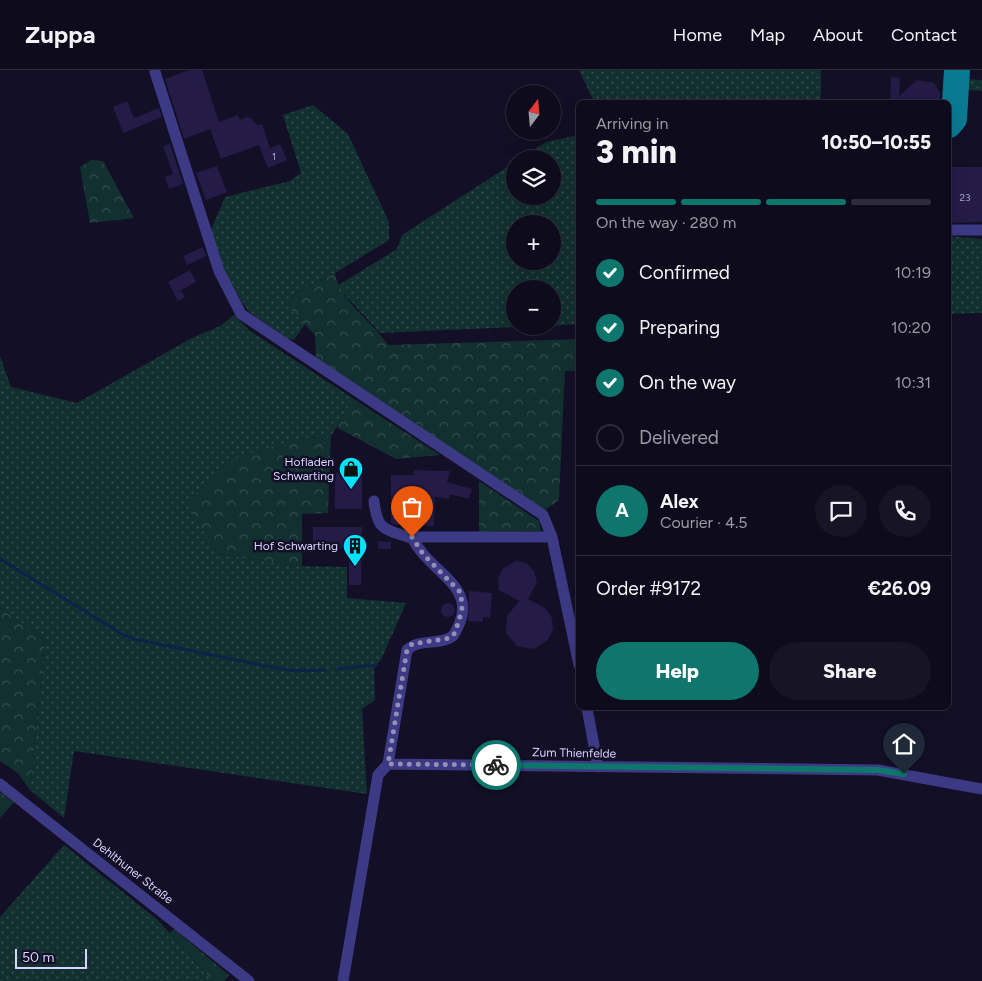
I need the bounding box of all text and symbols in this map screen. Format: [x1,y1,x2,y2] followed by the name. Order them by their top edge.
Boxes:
[25,20,95,49] text: Zuppa
[673,24,722,46] text: Home
[750,24,785,46] text: Map
[813,24,863,46] text: About
[891,24,957,46] text: Contact
[506,85,561,140] north arrow
[506,85,561,335] map controls
[596,114,668,133] text: Arriving in
[822,131,931,154] text: 10:50–10:55
[596,133,677,171] text: 3 min
[272,150,276,163] house number: 1
[506,150,561,205] button: layers
[959,191,971,204] house number: 23
[596,213,736,232] text: On the way · 280 m
[506,215,561,270] button: +
[596,259,624,287] icon: check
[639,261,730,284] text: Confirmed
[894,263,931,282] text: 10:19
[506,280,561,335] button: −
[596,314,624,342] icon: check
[639,316,720,339] text: Preparing
[891,318,931,337] text: 10:20
[596,369,624,397] icon: check
[639,371,736,394] text: On the way
[895,373,931,392] text: 10:31
[639,426,719,449] text: Delivered
[273,455,334,483] place label: Hofladen Schwarting
[338,456,364,490] shop icon: Hofladen Schwarting
[815,485,867,537] button: chat
[879,485,931,537] button: phone
[391,486,433,537] pin
[660,490,699,513] text: Alex
[398,493,426,521] icon: bag
[615,499,629,522] text: A
[660,513,747,532] text: Courier · 4.5
[342,533,368,567] building icon: Hof Schwarting
[254,539,338,553] place label: Hof Schwarting
[596,577,701,600] text: Order #9172
[868,577,931,600] text: €26.09
[596,642,759,700] button: Help
[769,642,931,700] button: Share
[883,723,925,774] pin
[890,730,918,758] icon: home
[471,740,521,790] courier
[532,745,617,761] street label: Zum Thienfelde
[482,751,510,779] icon: bike
[90,835,176,907] street label: Dehlthuner Straße
[15,946,88,969] scale bar
[22,949,54,966] text: 50 m

